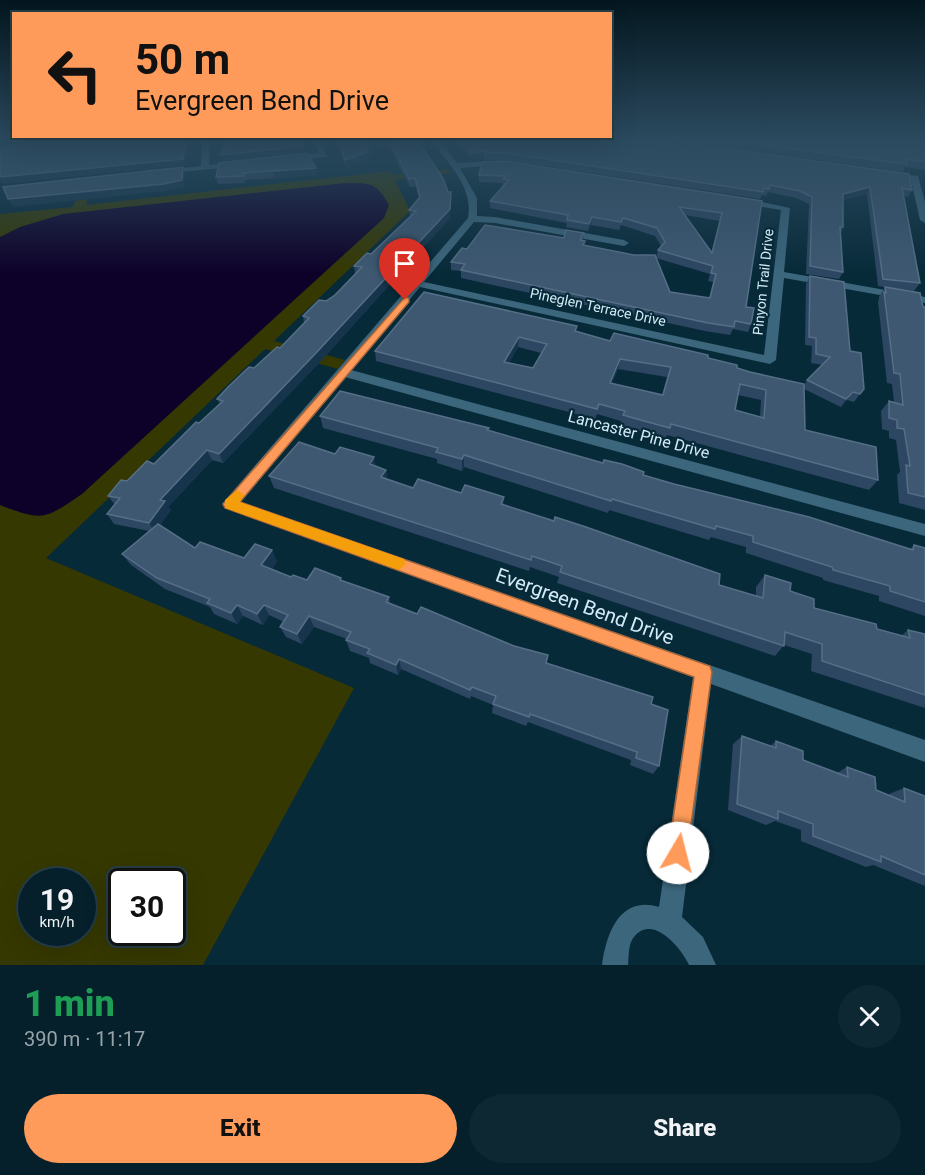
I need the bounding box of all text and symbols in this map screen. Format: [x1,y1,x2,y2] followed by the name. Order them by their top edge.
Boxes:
[135,35,230,84] text: 50 m
[36,36,114,114] icon: left
[135,85,389,117] text: Evergreen Bend Drive
[749,228,777,336] street label: Pinyon Trail Drive
[379,238,430,300] pin
[388,247,421,280] icon: arrive
[529,285,667,329] street label: Pineglen Terrace Drive
[566,406,712,463] street label: Lancaster Pine Drive
[492,563,678,649] street label: Evergreen Bend Drive
[646,821,710,885] position arrow
[108,868,186,946] speed limit sign: 30
[40,882,74,917] text: 19
[39,913,75,931] text: km/h
[24,983,115,1025] text: 1 min
[838,985,901,1048] button: close
[24,1027,145,1051] text: 390 m · 11:17
[24,1094,457,1163] button: Exit
[469,1094,901,1163] button: Share

